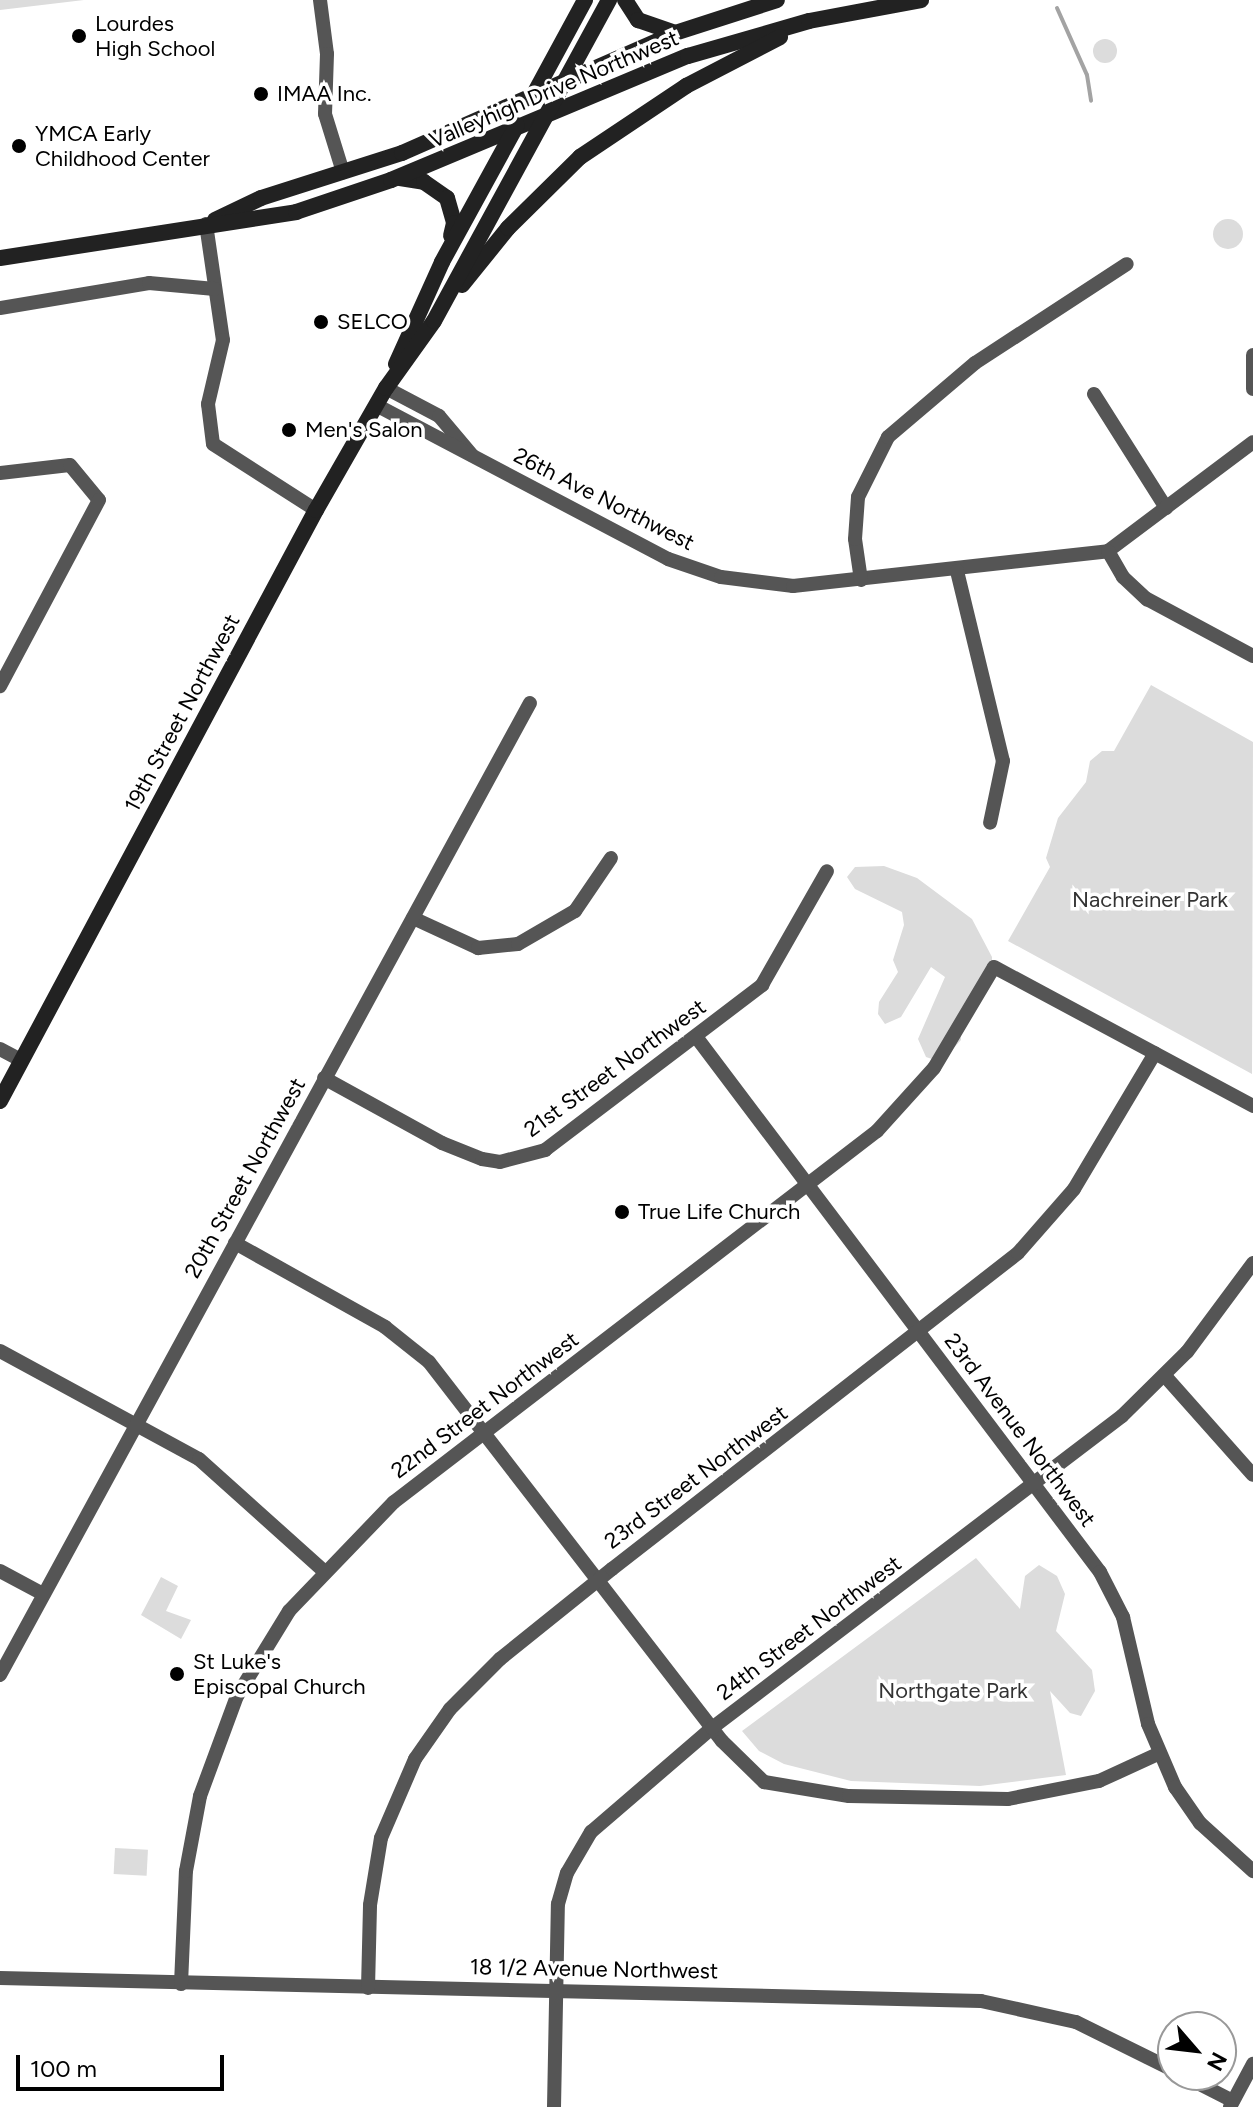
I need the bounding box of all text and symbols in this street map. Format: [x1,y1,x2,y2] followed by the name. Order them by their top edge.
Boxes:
[95,10,215,62] place label: Lourdes High School
[425,24,683,154] street label: Valleyhigh Drive Northwest
[70,27,88,45] marker: Lourdes High School
[277,81,372,107] place label: IMAA Inc.
[252,85,270,103] marker: IMAA Inc.
[35,120,210,172] place label: YMCA Early Childhood Center
[10,137,28,155] marker: YMCA Early Childhood Center
[337,309,408,335] place label: SELCO
[312,313,330,331] marker: SELCO
[305,417,423,443] place label: Men's Salon
[280,421,298,439] marker: Men's Salon
[509,442,699,556] street label: 26th Ave Northwest
[119,610,245,816] street label: 19th Street Northwest
[1072,887,1228,913] park label: Nachreiner Park
[519,993,711,1143] street label: 21st Street Northwest
[179,1073,311,1283] street label: 20th Street Northwest
[638,1199,800,1225] place label: True Life Church
[613,1203,631,1221] marker: True Life Church
[386,1326,584,1484] street label: 22nd Street Northwest
[939,1328,1101,1532] street label: 23rd Avenue Northwest
[599,1400,793,1554] street label: 23rd Street Northwest
[712,1550,906,1706] street label: 24th Street Northwest
[193,1648,366,1700] place label: St Luke's Episcopal Church
[168,1665,186,1683] marker: St Luke's Episcopal Church
[878,1678,1028,1704] park label: Northgate Park
[470,1954,718,1984] street label: 18 1/2 Avenue Northwest
[1157,2011,1237,2091] north arrow
[20,2039,228,2089] scale bar
[1201,2048,1233,2075] text: N
[30,2054,97,2083] text: 100 m

